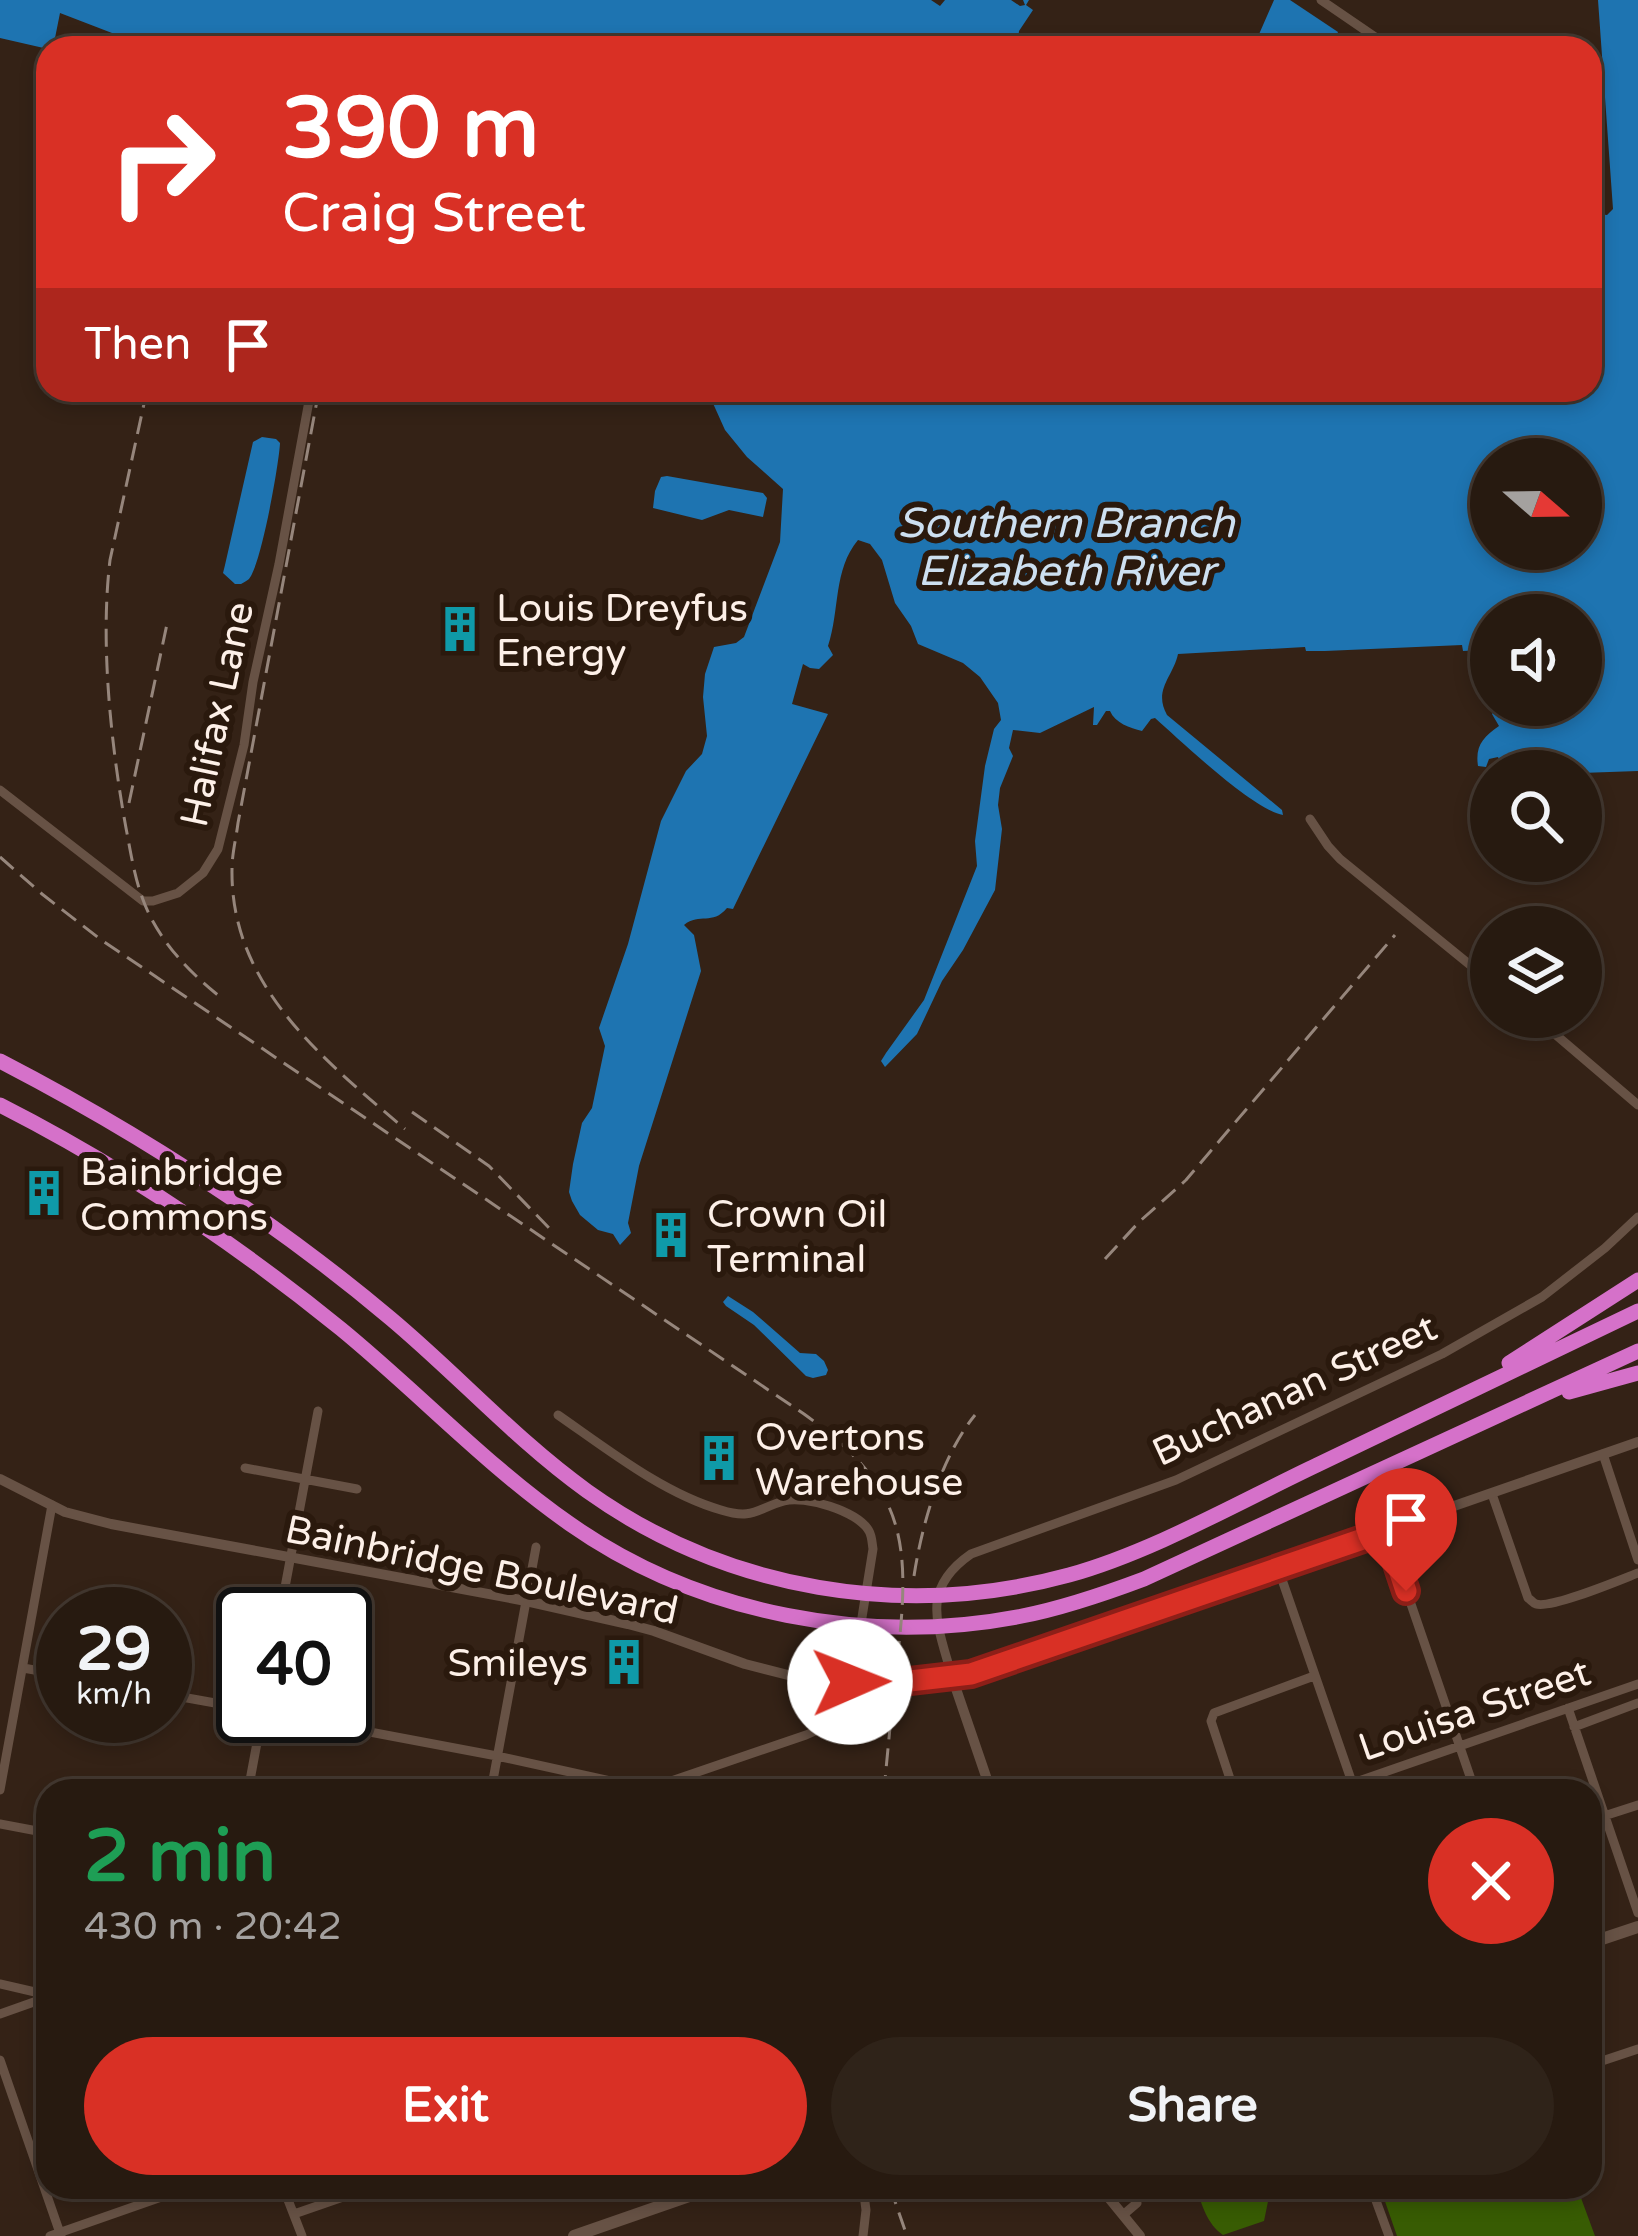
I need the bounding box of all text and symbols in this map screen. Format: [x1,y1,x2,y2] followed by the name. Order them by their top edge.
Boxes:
[282,79,539,180] text: 390 m
[84,84,240,240] icon: right
[282,181,586,246] text: Craig Street
[215,312,281,378] icon: arrive
[84,318,191,372] text: Then
[1470,438,1602,570] north arrow
[1470,438,1602,1038] map controls
[897,498,1236,597] water label: Southern Branch Elizabeth River
[496,585,748,677] place label: Louis Dreyfus Energy
[1470,594,1602,726] button: sound
[171,598,264,831] street label: Halifax Lane
[435,604,485,654] building icon: Louis Dreyfus Energy
[1470,750,1602,882] button: search
[1470,906,1602,1038] button: layers
[80,1149,283,1241] place label: Bainbridge Commons
[19,1168,69,1218] building icon: Bainbridge Commons
[707,1191,887,1283] place label: Crown Oil Terminal
[646,1210,696,1260] building icon: Crown Oil Terminal
[1145,1304,1444,1477] street label: Buchanan Street
[755,1414,963,1506] place label: Overtons Warehouse
[694,1433,744,1483] building icon: Overtons Warehouse
[1355,1468,1457,1591] pin
[1373,1486,1439,1552] icon: arrive
[281,1506,682,1635] street label: Bainbridge Boulevard
[216,1587,372,1743] speed limit sign: 40
[76,1614,152,1686] text: 29
[787,1619,913,1745] position arrow
[599,1637,649,1687] building icon: Smileys
[448,1640,588,1687] place label: Smileys
[1352,1649,1597,1772] street label: Louisa Street
[76,1676,152,1713] text: km/h
[84,1814,276,1901] text: 2 min
[1428,1818,1554,1944] button: close
[84,1903,342,1950] text: 430 m · 20:42
[84,2037,807,2175] button: Exit
[831,2037,1554,2175] button: Share

